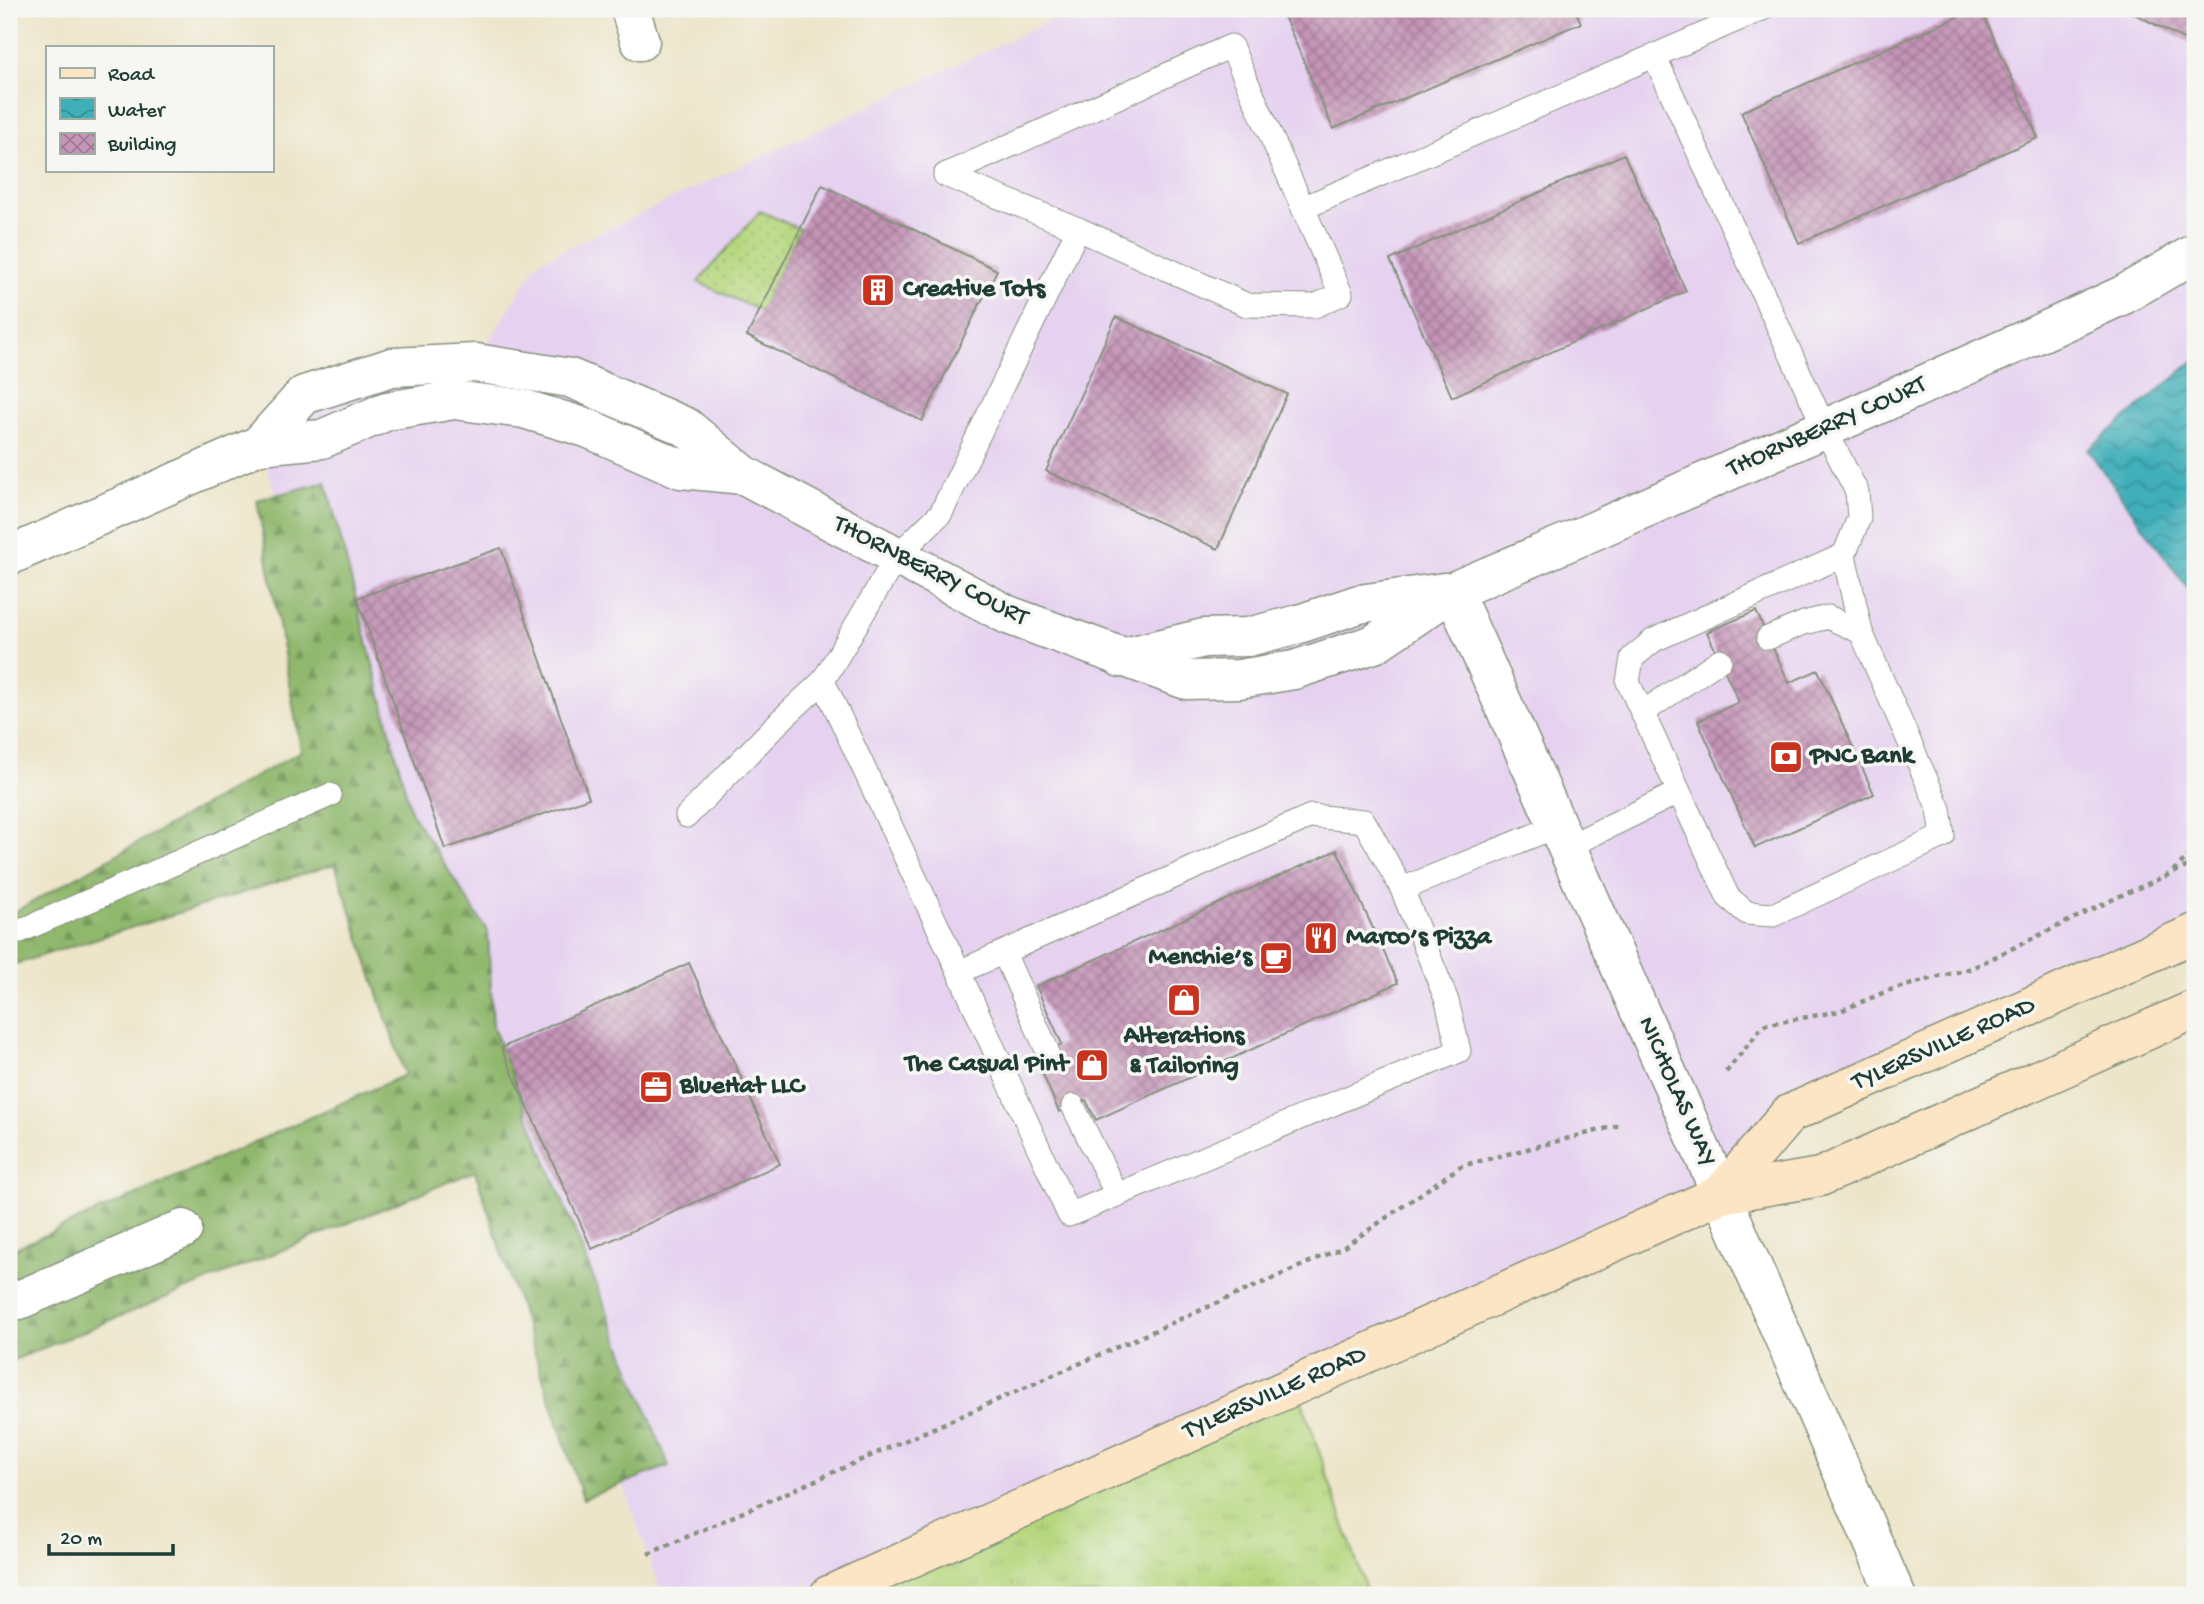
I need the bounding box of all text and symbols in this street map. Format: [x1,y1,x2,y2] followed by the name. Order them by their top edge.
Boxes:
[46,46,273,172] legend
[108,64,156,89] text: Road
[108,100,166,125] text: Water
[107,134,177,159] text: Building
[859,271,897,309] building icon: Creative Tots
[903,275,1047,306] place label: Creative Tots
[1721,370,1932,487] street label: THORNBERRY COURT
[826,509,1033,635] street label: THORNBERRY COURT
[1767,738,1805,776] bank icon: PNC Bank
[1808,742,1917,773] place label: PNC Bank
[1302,919,1340,957] restaurant icon: Marco’s Pizza
[1346,923,1493,954] place label: Marco’s Pizza
[1257,939,1295,977] cafe icon: Menchie’s
[1149,943,1253,974] place label: Menchie’s
[1165,981,1203,1019] shop icon: Alterations & Tailoring
[1846,991,2040,1100] street label: TYLERSVILLE ROAD
[1629,1012,1723,1172] street label: NICHOLAS WAY
[1123,1022,1246,1083] place label: Alterations & Tailoring
[1073,1046,1111,1084] shop icon: The Casual Pint
[903,1050,1070,1081] place label: The Casual Pint
[637,1068,675,1106] office icon: BlueHat LLC
[679,1072,807,1103] place label: BlueHat LLC
[1177,1340,1371,1449] street label: TYLERSVILLE ROAD
[49,1513,173,1557] scale bar
[60,1528,102,1553] text: 20 m

